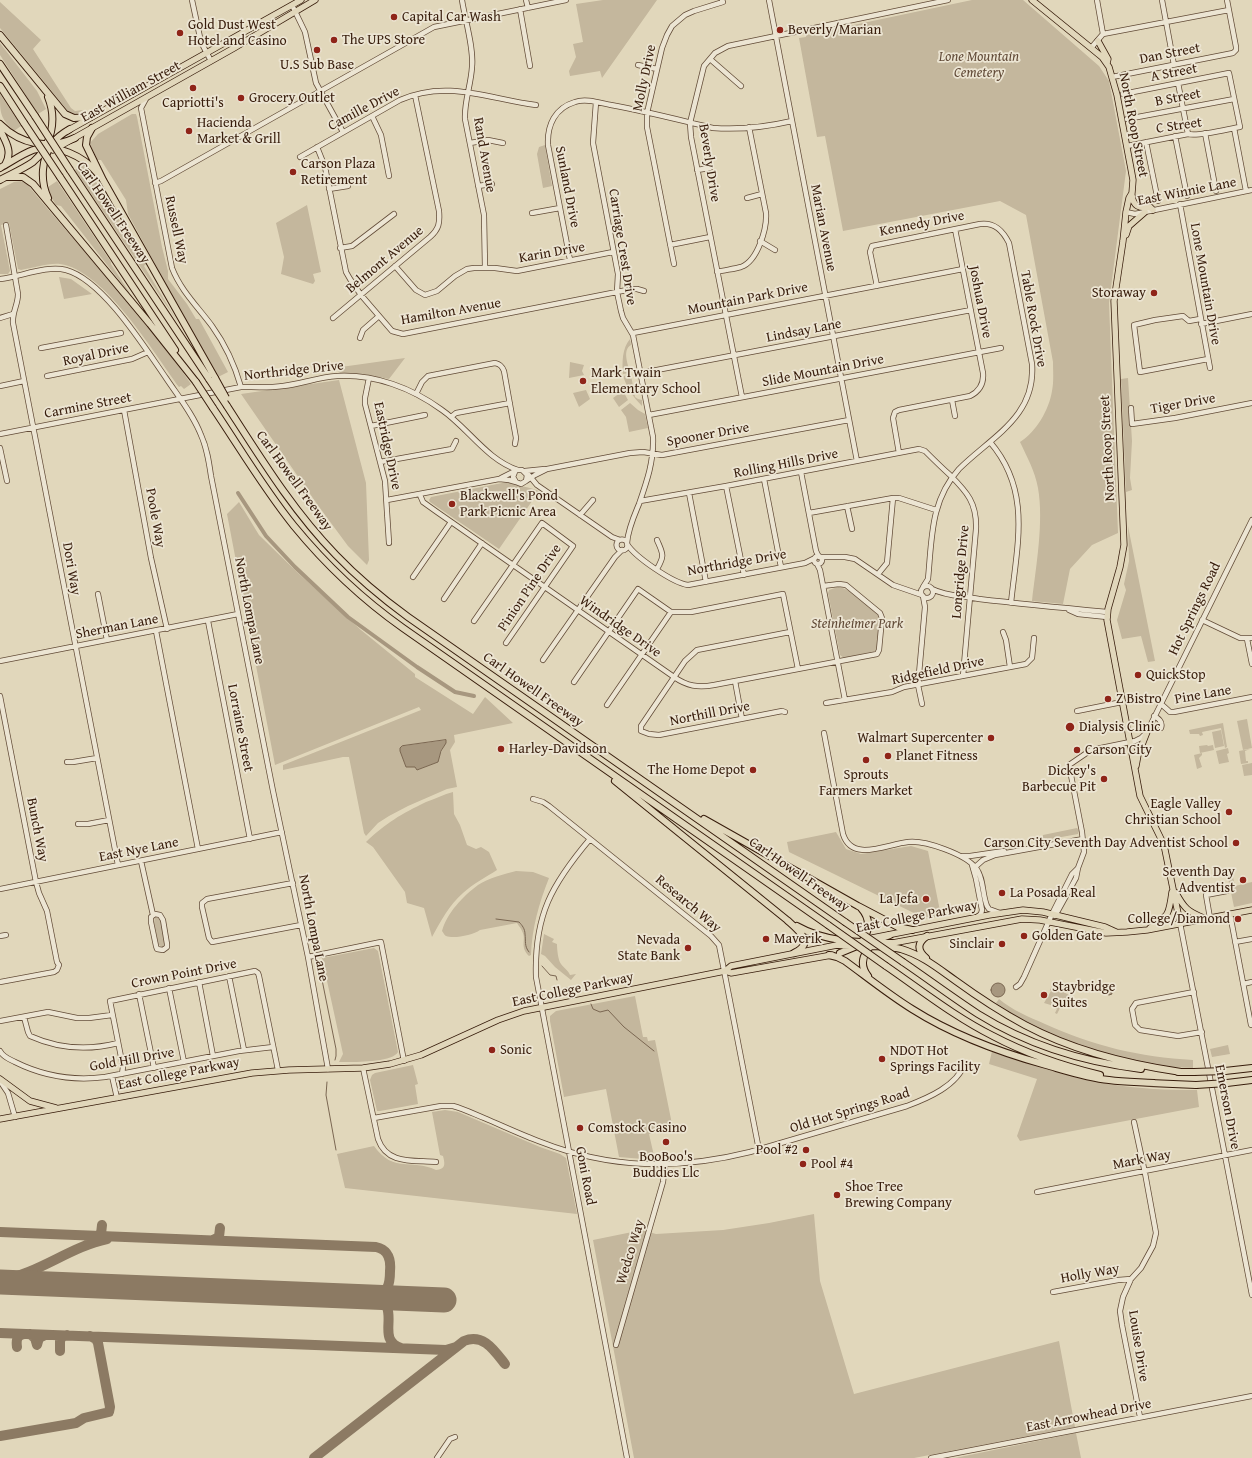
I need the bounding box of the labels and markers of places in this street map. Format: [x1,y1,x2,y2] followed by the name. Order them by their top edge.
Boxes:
[402,9,501,25] place label: Capital Car Wash
[389,12,399,22] marker: Capital Car Wash
[188,17,287,50] place label: Gold Dust West Hotel and Casino
[788,22,881,38] place label: Beverly/Marian
[775,25,785,35] marker: Beverly/Marian
[175,28,185,38] marker: Gold Dust West Hotel and Casino
[342,32,425,48] place label: The UPS Store
[329,35,339,45] marker: The UPS Store
[312,45,322,55] marker: U.S Sub Base
[280,57,354,73] place label: U.S Sub Base
[188,83,198,93] marker: Capriotti's
[249,90,335,106] place label: Grocery Outlet
[236,93,246,103] marker: Grocery Outlet
[162,95,224,111] place label: Capriotti's
[197,115,281,148] place label: Hacienda Market & Grill
[184,126,194,136] marker: Hacienda Market & Grill
[301,156,375,188] place label: Carson Plaza Retirement
[288,167,298,177] marker: Carson Plaza Retirement
[1092,285,1146,301] place label: Storaway
[1149,288,1159,298] marker: Storaway
[591,365,701,398] place label: Mark Twain Elementary School
[578,376,588,386] marker: Mark Twain Elementary School
[460,488,558,520] place label: Blackwell's Pond Park Picnic Area
[447,499,457,509] marker: Blackwell's Pond Park Picnic Area
[1146,667,1206,683] place label: QuickStop
[1133,670,1143,680] marker: QuickStop
[1116,691,1162,707] place label: Z Bistro
[1103,694,1113,704] marker: Z Bistro
[1079,719,1161,735] place label: Dialysis Clinic
[1064,721,1076,733] marker: Dialysis Clinic
[857,730,983,746] place label: Walmart Supercenter
[986,733,996,743] marker: Walmart Supercenter
[509,741,607,757] place label: Harley-Davidson
[1085,742,1152,758] place label: Carson City
[496,744,506,754] marker: Harley-Davidson
[1072,745,1082,755] marker: Carson City
[896,748,978,764] place label: Planet Fitness
[883,751,893,761] marker: Planet Fitness
[861,755,871,765] marker: Sprouts Farmers Market
[647,762,745,778] place label: The Home Depot
[1022,763,1096,796] place label: Dickey's Barbecue Pit
[748,765,758,775] marker: The Home Depot
[819,767,913,800] place label: Sprouts Farmers Market
[1099,774,1109,784] marker: Dickey's Barbecue Pit
[1125,796,1221,828] place label: Eagle Valley Christian School
[1224,807,1234,817] marker: Eagle Valley Christian School
[984,835,1228,851] place label: Carson City Seventh Day Adventist School
[1231,838,1241,848] marker: Carson City Seventh Day Adventist School
[1163,864,1235,896] place label: Seventh Day Adventist
[1238,875,1248,885] marker: Seventh Day Adventist
[1010,885,1096,901] place label: La Posada Real
[997,888,1007,898] marker: La Posada Real
[879,891,918,907] place label: La Jefa
[921,894,931,904] marker: La Jefa
[1128,911,1230,927] place label: College/Diamond
[1233,914,1243,924] marker: College/Diamond
[1032,928,1103,944] place label: Golden Gate
[774,931,822,947] place label: Maverik
[1019,931,1029,941] marker: Golden Gate
[617,932,680,964] place label: Nevada State Bank
[761,934,771,944] marker: Maverik
[949,936,994,952] place label: Sinclair
[997,939,1007,949] marker: Sinclair
[683,943,693,953] marker: Nevada State Bank
[1052,979,1115,1012] place label: Staybridge Suites
[1039,990,1049,1000] marker: Staybridge Suites
[500,1042,532,1058] place label: Sonic
[890,1043,980,1076] place label: NDOT Hot Springs Facility
[487,1045,497,1055] marker: Sonic
[877,1054,887,1064] marker: NDOT Hot Springs Facility
[588,1120,687,1136] place label: Comstock Casino
[575,1123,585,1133] marker: Comstock Casino
[661,1137,671,1147] marker: BooBoo's Buddies Llc
[756,1142,798,1158] place label: Pool #2
[801,1145,811,1155] marker: Pool #2
[633,1149,699,1182] place label: BooBoo's Buddies Llc
[811,1156,853,1172] place label: Pool #4
[798,1159,808,1169] marker: Pool #4
[845,1179,952,1212] place label: Shoe Tree Brewing Company
[832,1190,842,1200] marker: Shoe Tree Brewing Company

